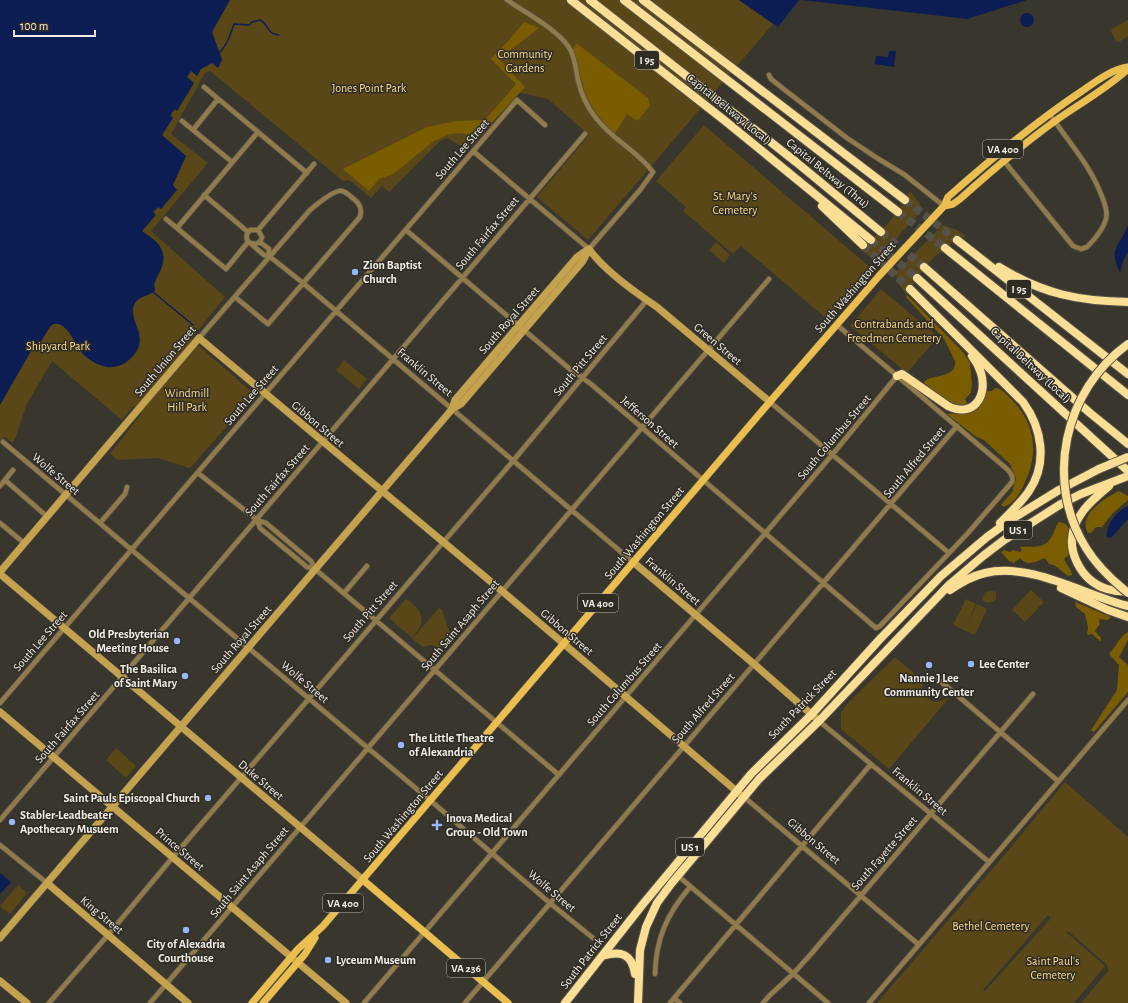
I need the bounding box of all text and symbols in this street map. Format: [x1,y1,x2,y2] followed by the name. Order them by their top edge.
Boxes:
[14,12,95,38] scale bar
[20,20,48,32] text: 100 m
[498,48,552,74] park label: Community Gardens
[635,51,659,69] road number: I 95
[684,71,774,147] street label: Capital Beltway (Local)
[332,82,407,94] park label: Jones Point Park
[433,116,491,181] street label: South Lee Street
[784,136,872,211] street label: Capital Beltway (Thru)
[983,140,1023,158] road number: VA 400
[712,190,758,217] park label: St. Mary's Cemetery
[453,194,521,272] street label: South Fairfax Street
[812,239,898,335] street label: South Washington Street
[363,259,422,285] place label: Zion Baptist Church
[350,267,360,277] marker: Zion Baptist Church
[1007,280,1031,298] road number: I 95
[477,284,542,357] street label: South Royal Street
[847,318,941,345] park label: Contrabands and Freedmen Cemetery
[692,321,744,367] street label: Green Street
[132,323,198,399] street label: South Union Street
[988,325,1073,406] street label: Capital Beltway (Local)
[551,332,609,398] street label: South Pitt Street
[26,340,90,353] park label: Shipyard Park
[395,346,455,399] street label: Franklin Street
[222,362,280,427] street label: South Lee Street
[165,387,209,413] park label: Windmill Hill Park
[795,392,873,482] street label: South Columbus Street
[619,394,681,450] street label: Jefferson Street
[289,399,347,449] street label: Gibbon Street
[881,424,947,500] street label: South Alfred Street
[243,442,312,518] street label: South Fairfax Street
[30,451,82,497] street label: Wolfe Street
[602,484,686,582] street label: South Washington Street
[1004,521,1032,539] road number: US 1
[643,555,703,608] street label: Franklin Street
[418,577,502,673] street label: South Saint Asaph Street
[340,578,400,644] street label: South Pitt Street
[578,594,618,612] road number: VA 400
[209,603,274,676] street label: South Royal Street
[538,607,596,657] street label: Gibbon Street
[11,608,69,673] street label: South Lee Street
[89,628,169,654] place label: Old Presbyterian Meeting House
[172,636,182,646] marker: Old Presbyterian Meeting House
[584,640,664,728] street label: South Columbus Street
[979,658,1030,670] place label: Lee Center
[279,659,331,705] street label: Wolfe Street
[966,659,976,669] marker: Lee Center
[924,660,934,670] marker: Nannie J Lee Community Center
[114,663,178,690] place label: The Basilica of Saint Mary
[766,667,838,741] street label: South Patrick Street
[669,670,737,745] street label: South Alfred Street
[180,671,190,681] marker: The Basilica of Saint Mary
[884,672,975,699] place label: Nannie J Lee Community Center
[33,689,102,765] street label: South Fairfax Street
[409,732,494,758] place label: The Little Theatre of Alexandria
[396,740,406,750] marker: The Little Theatre of Alexandria
[236,758,286,802] street label: Duke Street
[890,765,950,818] street label: Franklin Street
[361,767,445,865] street label: South Washington Street
[64,792,200,804] place label: Saint Pauls Episcopal Church
[203,793,213,803] marker: Saint Pauls Episcopal Church
[20,809,119,836] place label: Stabler-Leadbeater Apothecary Musuem
[446,812,528,838] place label: Inova Medical Group - Old Town
[849,814,920,893] street label: South Fayette Street
[785,816,843,866] street label: Gibbon Street
[7,817,17,827] marker: Stabler-Leadbeater Apothecary Musuem
[431,819,443,831] marker: Inova Medical Group - Old Town
[207,824,291,920] street label: South Saint Asaph Street
[153,825,207,873] street label: Prince Street
[676,838,704,856] road number: US 1
[526,868,578,914] street label: Wolfe Street
[78,894,126,936] street label: King Street
[323,894,363,912] road number: VA 400
[558,911,624,991] street label: South Patrick Street
[952,920,1030,933] park label: Bethel Cemetery
[181,925,191,935] marker: City of Alexadria Courthouse
[147,938,226,964] place label: City of Alexadria Courthouse
[336,954,416,967] place label: Lyceum Museum
[323,955,333,965] marker: Lyceum Museum
[1027,955,1079,982] park label: Saint Paul's Cemetery
[447,959,485,977] road number: VA 236

